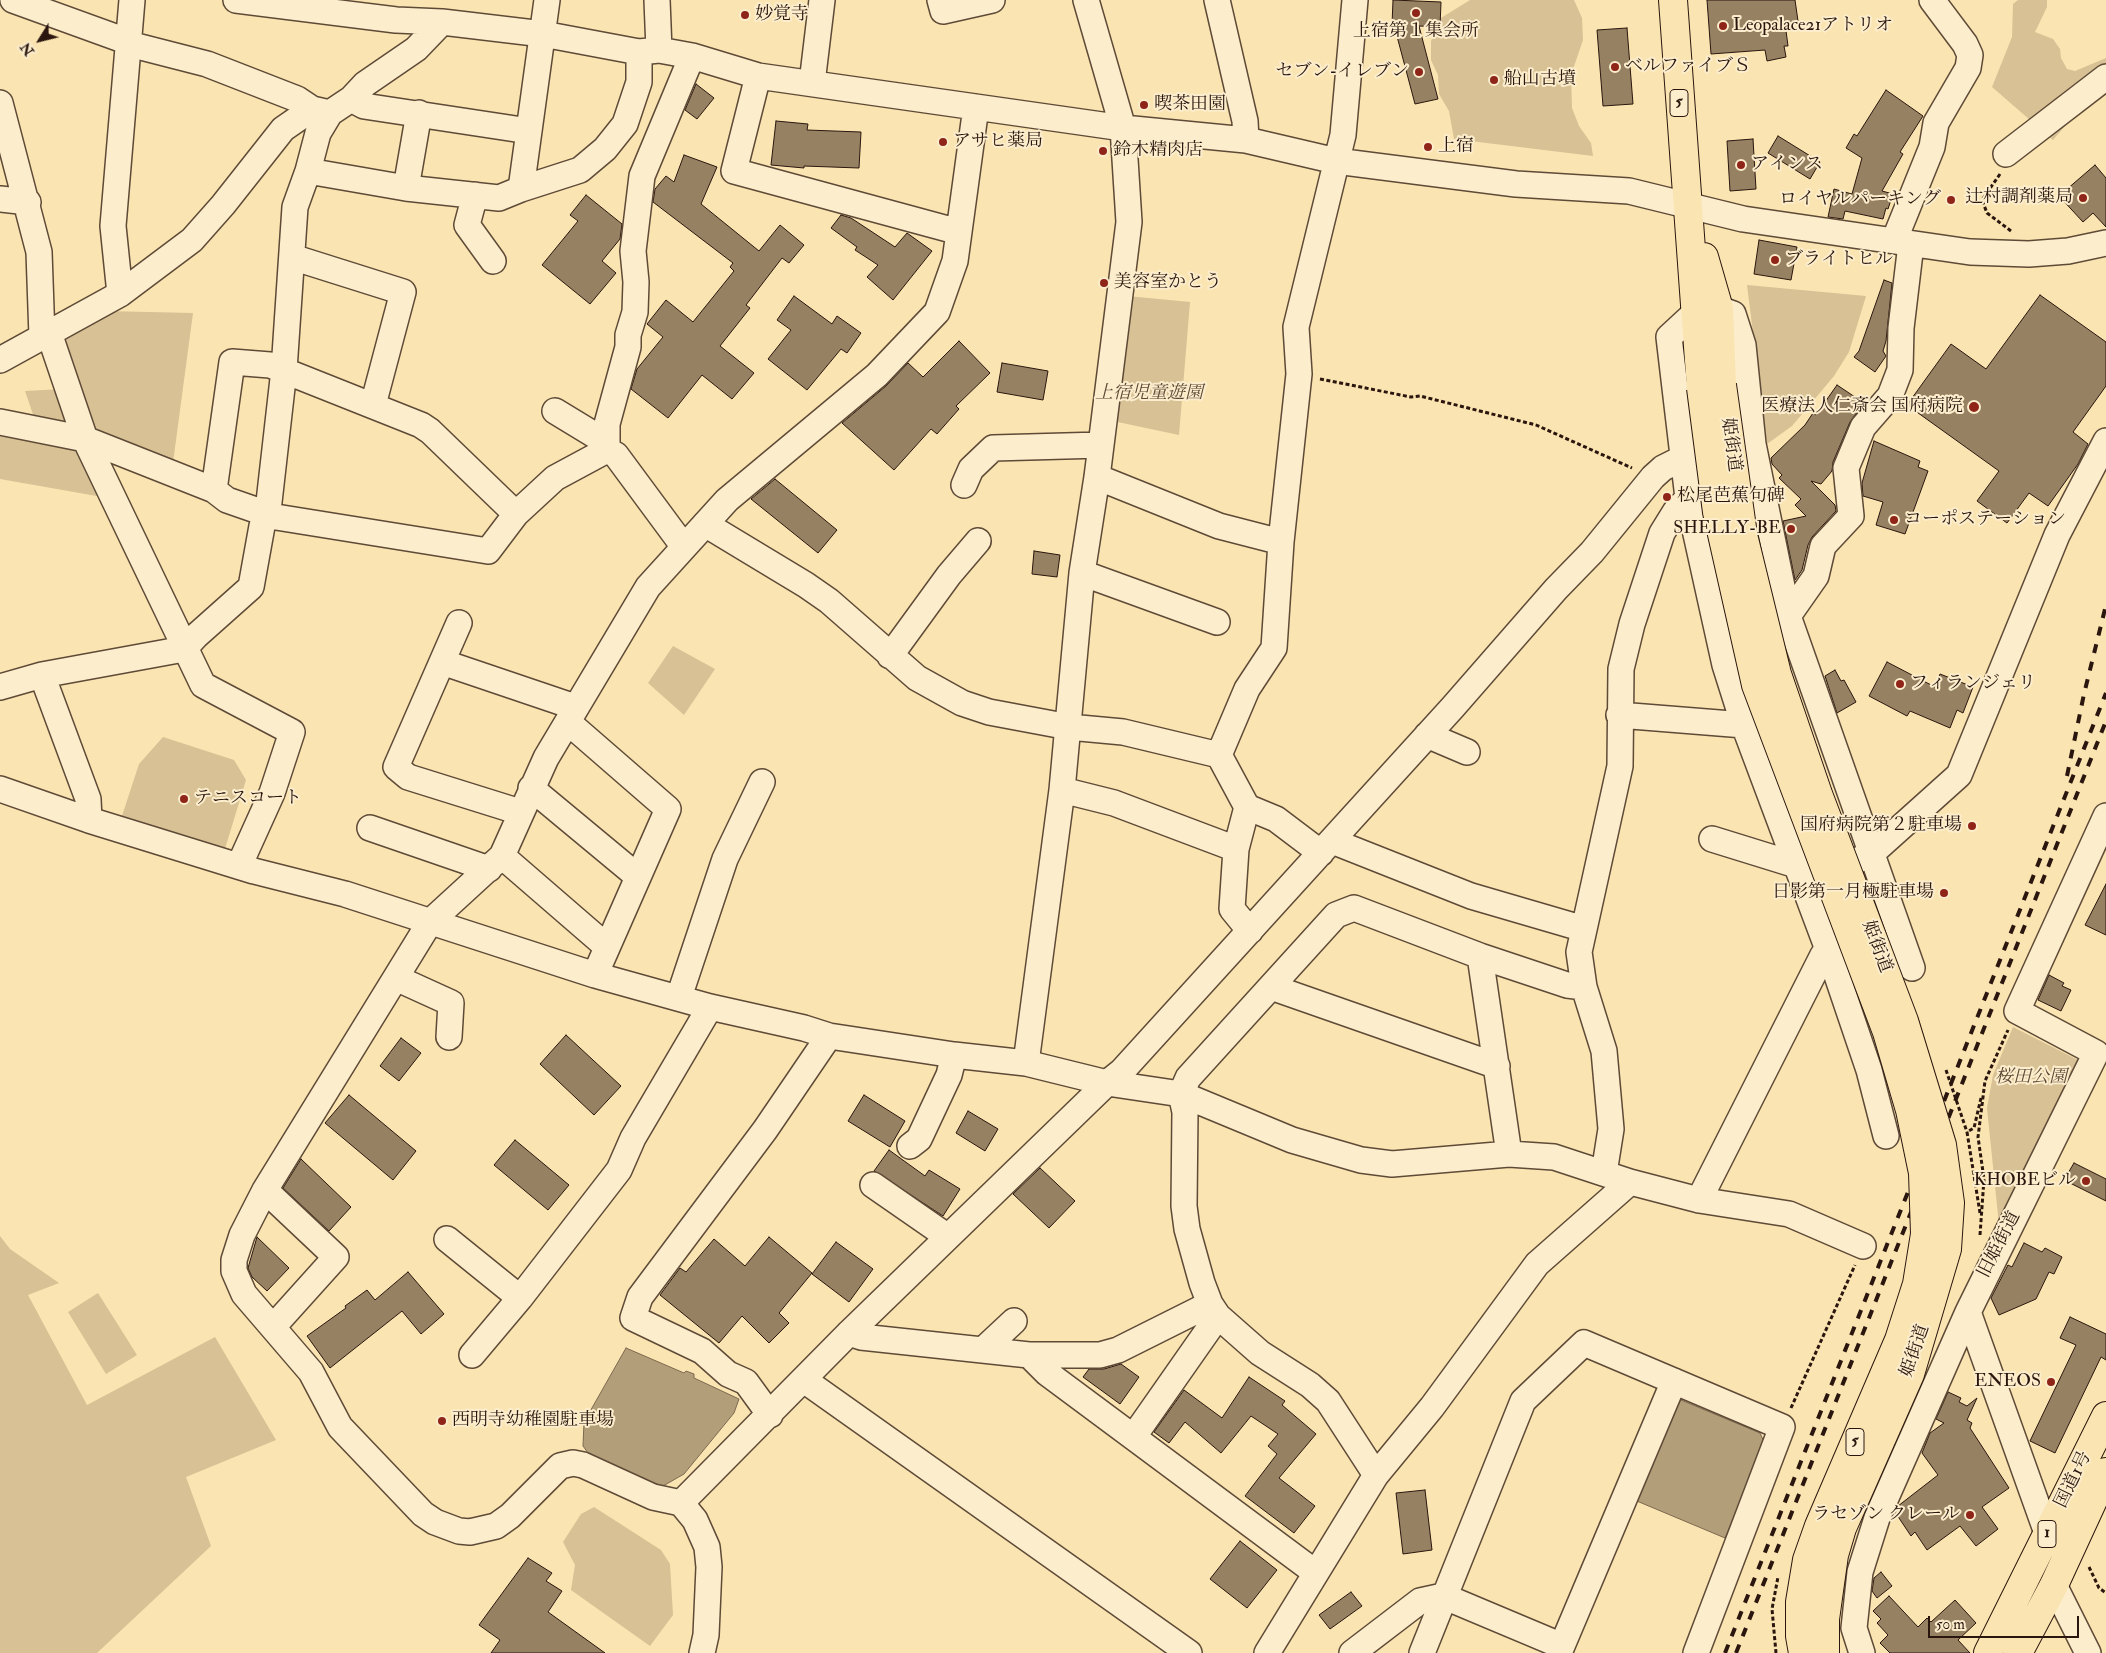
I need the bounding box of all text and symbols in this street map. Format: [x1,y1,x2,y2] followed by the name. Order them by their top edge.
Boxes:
[755,4,809,26] place label: 妙覚寺
[1410,7,1422,19] marker: 上宿第１集会所
[739,9,751,21] marker: 妙覚寺
[15,15,65,65] north arrow
[1733,15,1893,37] place label: Leopalace21アトリオ
[1717,20,1729,32] marker: Leopalace21アトリオ
[1353,21,1479,43] place label: 上宿第１集会所
[17,39,38,59] text: N
[1625,56,1751,78] place label: ベルファイブＳ
[1275,61,1409,83] place label: セブン-イレブン
[1609,61,1621,73] marker: ベルファイブＳ
[1413,66,1425,78] marker: セブン-イレブン
[1504,69,1576,91] place label: 船山古墳
[1488,74,1500,86] marker: 船山古墳
[1670,90,1688,116] road number: 5
[1154,94,1226,116] place label: 喫茶田園
[1138,99,1150,111] marker: 喫茶田園
[953,131,1043,153] place label: アサヒ薬局
[937,136,949,148] marker: アサヒ薬局
[1438,136,1474,158] place label: 上宿
[1113,140,1203,162] place label: 鈴木精肉店
[1422,141,1434,153] marker: 上宿
[1097,145,1109,157] marker: 鈴木精肉店
[1751,154,1823,176] place label: アインス
[1735,159,1747,171] marker: アインス
[1965,187,2073,209] place label: 辻村調剤薬局
[1779,189,1941,211] place label: ロイヤルパーキング
[2077,192,2089,204] marker: 辻村調剤薬局
[1945,194,1957,206] marker: ロイヤルパーキング
[1785,249,1893,271] place label: ブライトヒル
[1769,254,1781,266] marker: ブライトヒル
[1114,272,1222,294] place label: 美容室かとう
[1098,277,1110,289] marker: 美容室かとう
[1095,383,1203,405] park label: 上宿児童遊園
[1761,396,1963,418] place label: 医療法人仁斎会 国府病院
[1967,400,1981,414] marker: 医療法人仁斎会 国府病院
[1716,417,1744,473] street label: 姫街道
[1677,486,1785,508] place label: 松尾芭蕉句碑
[1661,491,1673,503] marker: 松尾芭蕉句碑
[1904,509,2066,531] place label: コーポステーション
[1888,514,1900,526] marker: コーポステーション
[1673,518,1781,540] place label: SHELLY-BE
[1785,523,1797,535] marker: SHELLY-BE
[1910,673,2036,695] place label: フィランジェリ
[1894,678,1906,690] marker: フィランジェリ
[194,788,302,810] place label: テニスコート
[178,793,190,805] marker: テニスコート
[1800,815,1962,837] place label: 国府病院第２駐車場
[1966,820,1978,832] marker: 国府病院第２駐車場
[1772,882,1934,904] place label: 日影第一月極駐車場
[1938,887,1950,899] marker: 日影第一月極駐車場
[1856,918,1896,976] street label: 姫街道
[1995,1067,2067,1089] park label: 桜田公園
[1974,1170,2076,1192] place label: KHOBEビル
[2080,1175,2092,1187] marker: KHOBEビル
[1974,1208,2026,1282] street label: 旧姫街道
[1897,1322,1935,1380] street label: 姫街道
[1974,1371,2041,1393] place label: ENEOS
[2045,1376,2057,1388] marker: ENEOS
[452,1410,614,1432] place label: 西明寺幼稚園駐車場
[436,1415,448,1427] marker: 西明寺幼稚園駐車場
[1846,1428,1864,1455] road number: 5
[2051,1448,2097,1512] street label: 国道1号
[1812,1504,1960,1526] place label: ラセゾン クレール
[1964,1509,1976,1521] marker: ラセゾン クレール
[2038,1520,2056,1548] road number: 1
[1931,1606,2082,1638] scale bar
[1936,1615,1965,1634] text: 50 m

